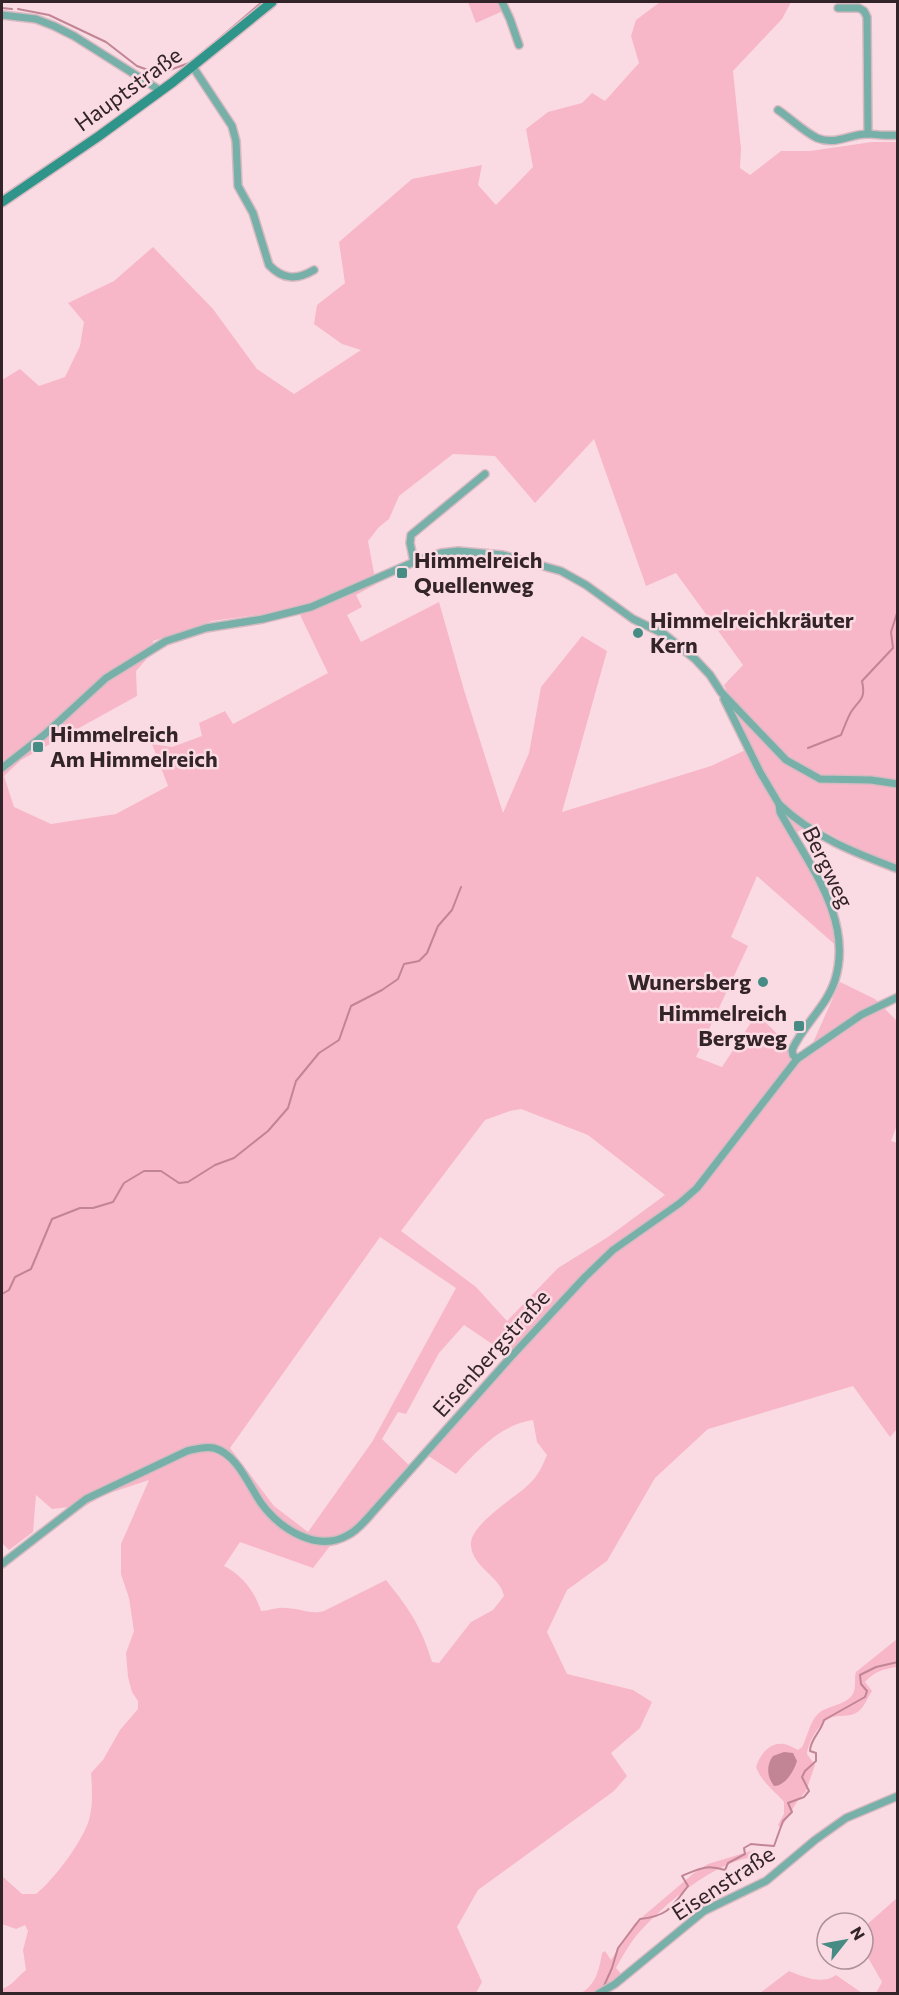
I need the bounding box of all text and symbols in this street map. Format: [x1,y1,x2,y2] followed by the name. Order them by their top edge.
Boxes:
[69,41,187,137] street label: Hauptstraße
[414,546,542,598] place label: Himmelreich Quellenweg
[395,566,409,580] marker: Himmelreich Quellenweg
[650,606,854,658] place label: Himmelreichkräuter Kern
[631,626,645,640] marker: Himmelreichkräuter Kern
[50,720,218,772] place label: Himmelreich Am Himmelreich
[31,740,45,754] marker: Himmelreich Am Himmelreich
[797,822,860,912] street label: Bergweg
[627,968,751,995] place label: Wunersberg
[756,975,770,989] marker: Wunersberg
[659,999,787,1051] place label: Himmelreich Bergweg
[792,1019,806,1033] marker: Himmelreich Bergweg
[426,1283,555,1422] street label: Eisenbergstraße
[666,1839,779,1926] street label: Eisenstraße
[815,1911,875,1971] north arrow
[847,1923,870,1943] text: N

